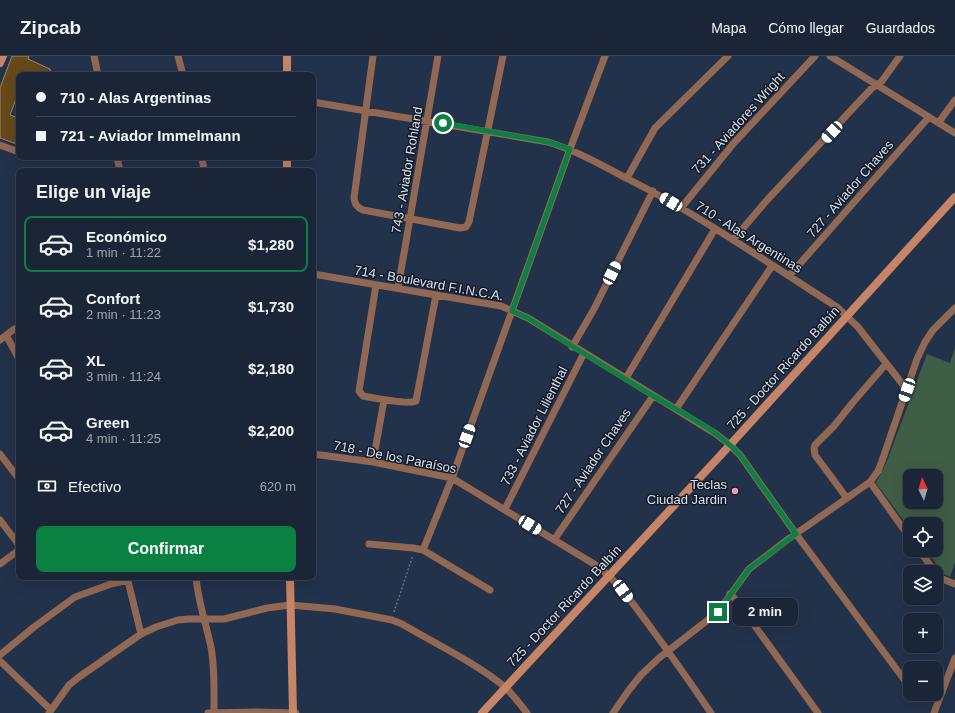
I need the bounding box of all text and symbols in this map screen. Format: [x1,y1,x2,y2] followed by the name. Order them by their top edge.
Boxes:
[20,17,81,38] text: Zipcab
[711,20,746,36] text: Mapa
[768,20,844,36] text: Cómo llegar
[866,20,935,36] text: Guardados
[689,69,788,177] street label: 731 - Aviadores Wright
[60,89,211,106] text: 710 - Alas Argentinas
[388,105,426,235] street label: 743 - Aviador Rohland
[434,114,452,132] route start
[819,119,845,145] car
[60,127,241,144] text: 721 - Aviador Immelmann
[804,137,897,241] street label: 727 - Aviador Chaves
[36,182,151,202] text: Elige un viaje
[658,191,684,213] car
[693,198,805,276] street label: 710 - Alas Argentinas
[38,226,74,262] icon: car
[86,228,167,245] text: Económico
[248,236,294,253] text: $1,280
[86,245,161,260] text: 1 min · 11:22
[601,260,623,286] car
[353,263,505,303] street label: 714 - Boulevard F.I.N.C.A.
[38,288,74,324] icon: car
[86,290,140,307] text: Confort
[248,298,294,315] text: $1,730
[724,303,842,433] street label: 725 - Doctor Ricardo Balbín
[86,307,161,322] text: 2 min · 11:23
[38,350,74,386] icon: car
[86,352,105,369] text: XL
[248,360,294,377] text: $2,180
[498,364,571,488] street label: 733 - Aviador Lilienthal
[86,369,161,384] text: 3 min · 11:24
[897,377,917,403] car
[552,405,634,517] street label: 727 - Aviador Chaves
[38,412,74,448] icon: car
[86,414,129,431] text: Green
[248,422,294,439] text: $2,200
[457,423,477,449] car
[86,431,161,446] text: 4 min · 11:25
[332,438,458,476] street label: 718 - De los Paraísos
[903,469,943,509] north arrow
[903,469,943,701] map controls
[36,475,58,497] icon: cash
[647,477,727,507] place label: Teclas Ciudad Jardin
[68,478,121,495] text: Efectivo
[260,479,296,494] text: 620 m
[730,486,740,496] marker: Teclas Ciudad Jardin
[517,514,543,536] car
[903,517,943,557] button: locate
[36,526,296,572] button: Confirmar
[504,542,624,670] street label: 725 - Doctor Ricardo Balbín
[903,565,943,605] button: layers
[611,578,635,604] car
[732,598,798,626] callout: 2 min
[709,603,727,621] route end
[748,604,782,619] text: 2 min
[903,613,943,653] button: +
[903,661,943,701] button: −

